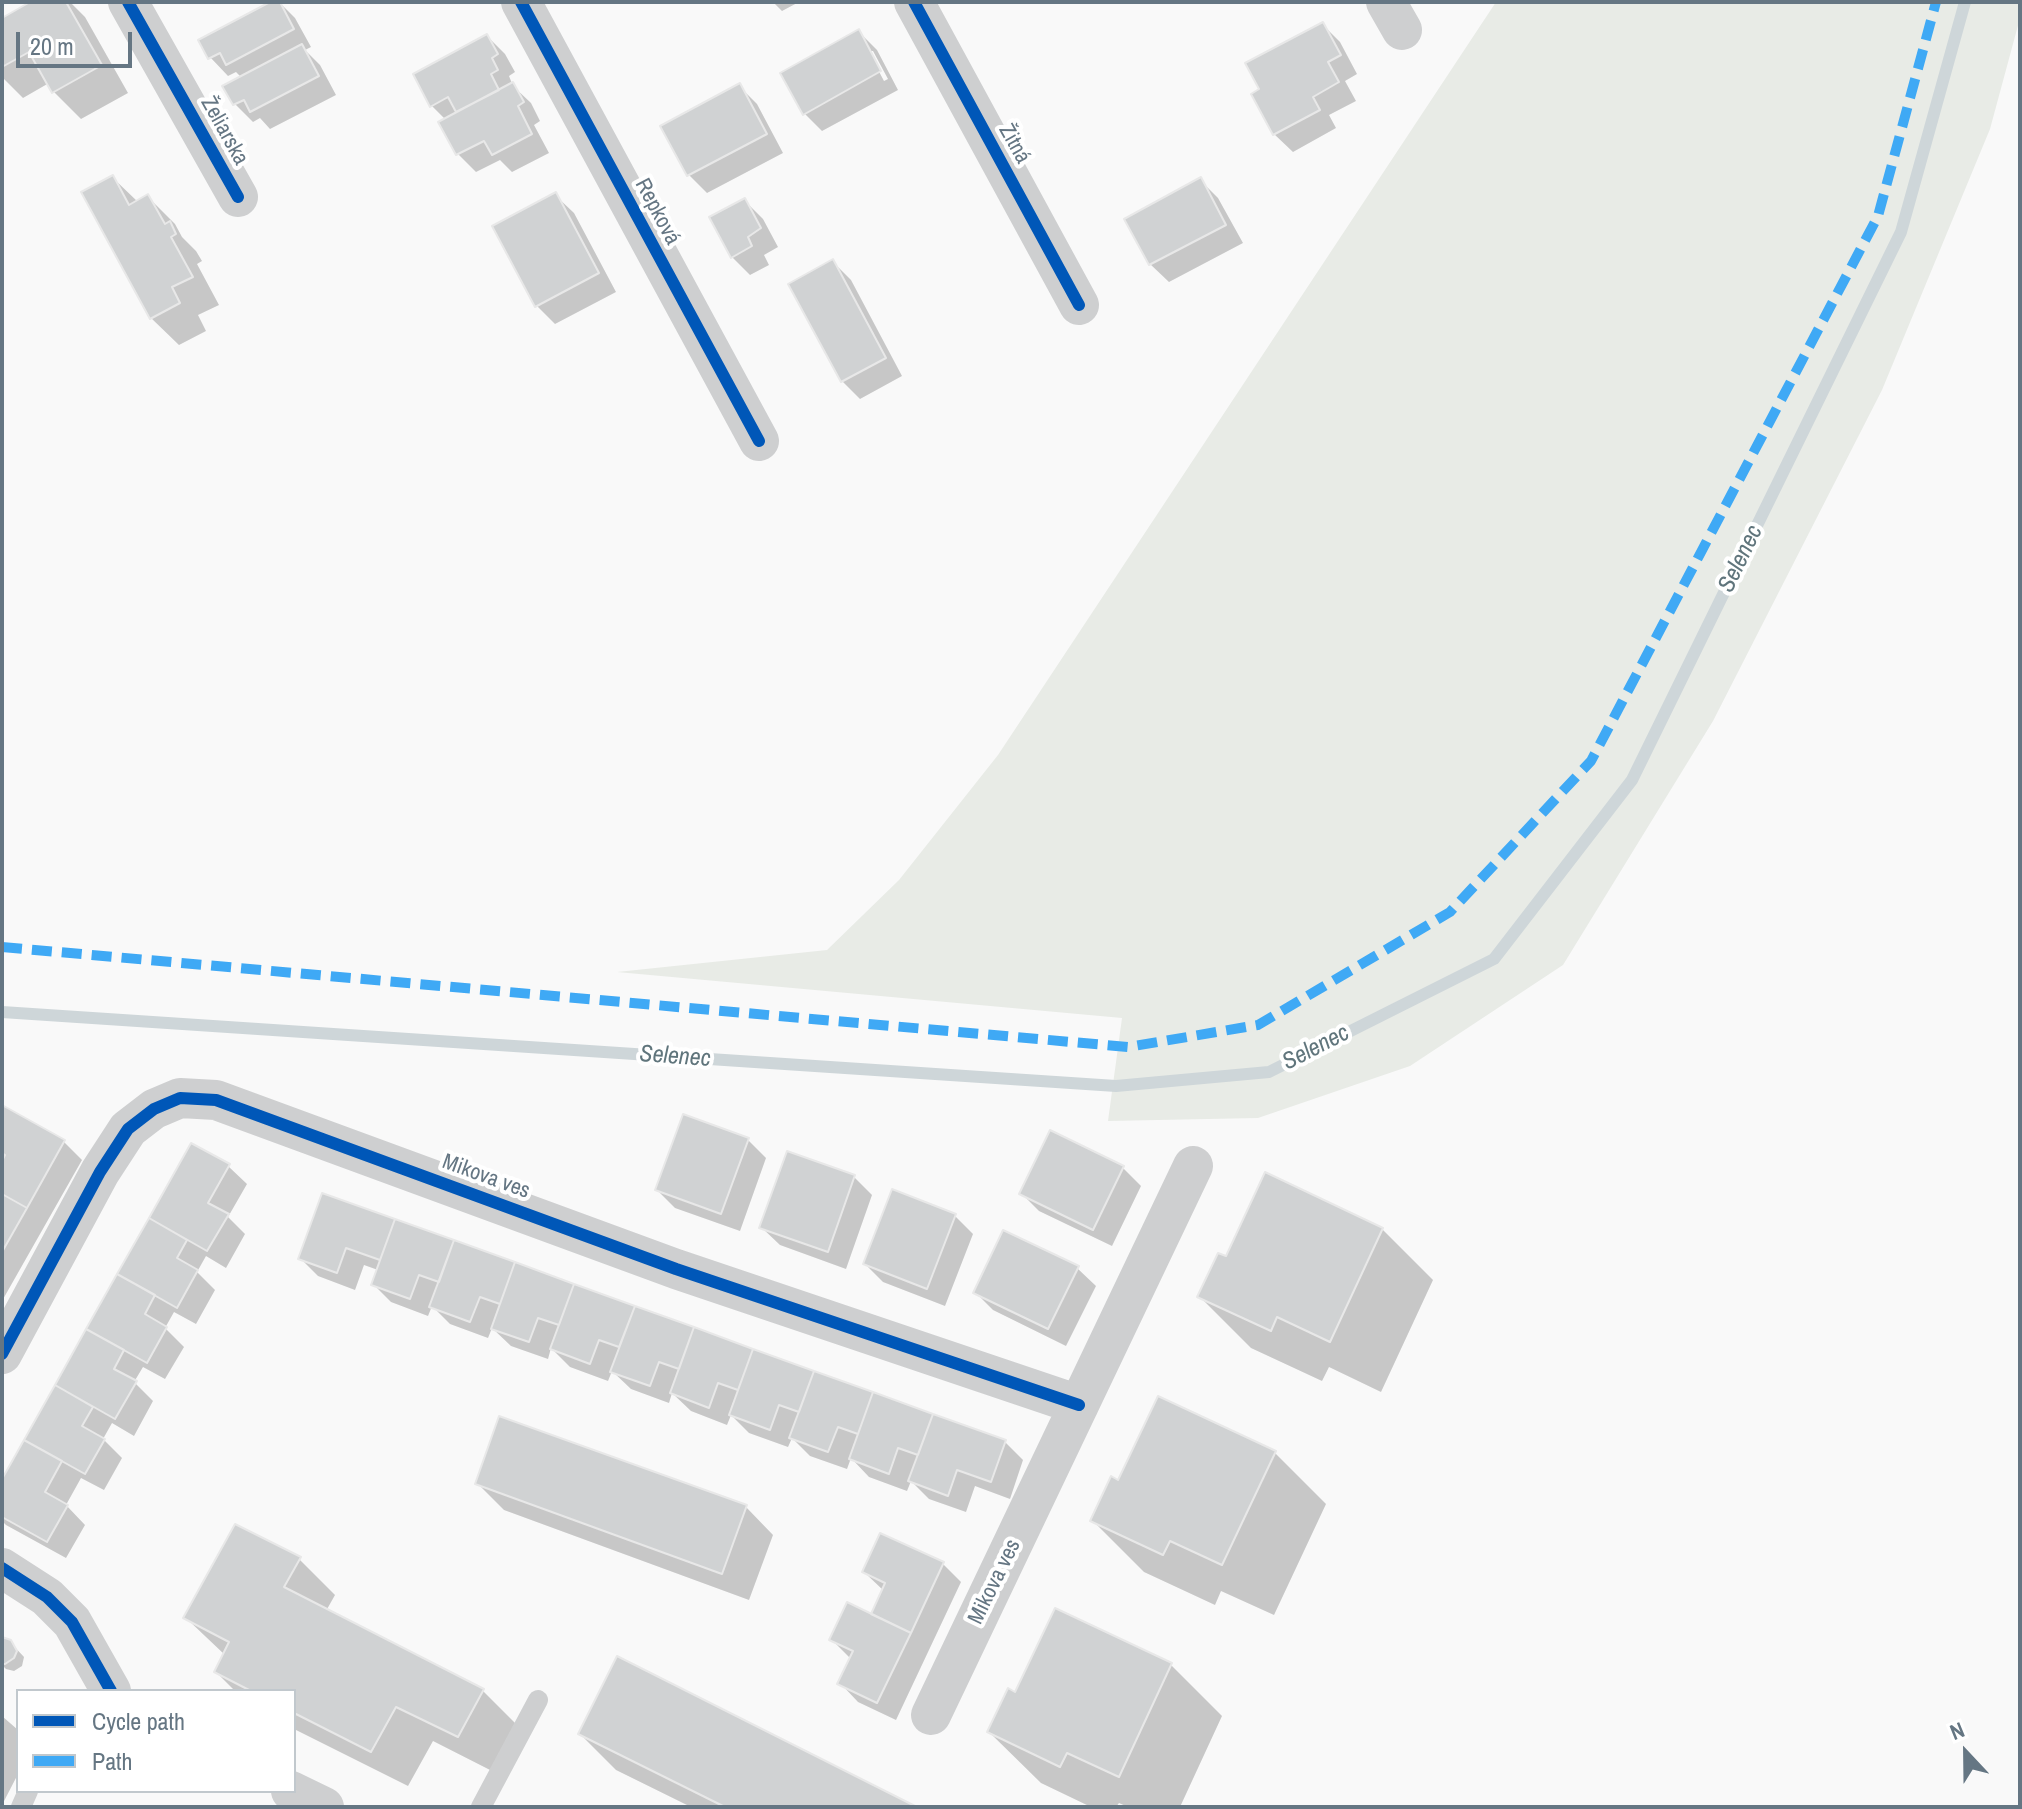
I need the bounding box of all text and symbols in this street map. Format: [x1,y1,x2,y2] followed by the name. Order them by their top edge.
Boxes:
[20,16,136,66] scale bar
[30,30,74,62] text: 20 m
[194,92,254,170] street label: Želiarska
[992,120,1036,168] street label: Žitná
[629,174,685,250] street label: Repková
[1712,521,1770,597] water label: Selenec
[1278,1019,1354,1077] water label: Selenec
[639,1040,711,1074] water label: Selenec
[439,1149,533,1205] street label: Mikova ves
[963,1535,1027,1629] street label: Mikova ves
[16,1689,296,1793] legend
[92,1705,185,1737] text: Cycle path
[1926,1713,2006,1793] north arrow
[1945,1714,1969,1747] text: N
[92,1745,133,1777] text: Path

